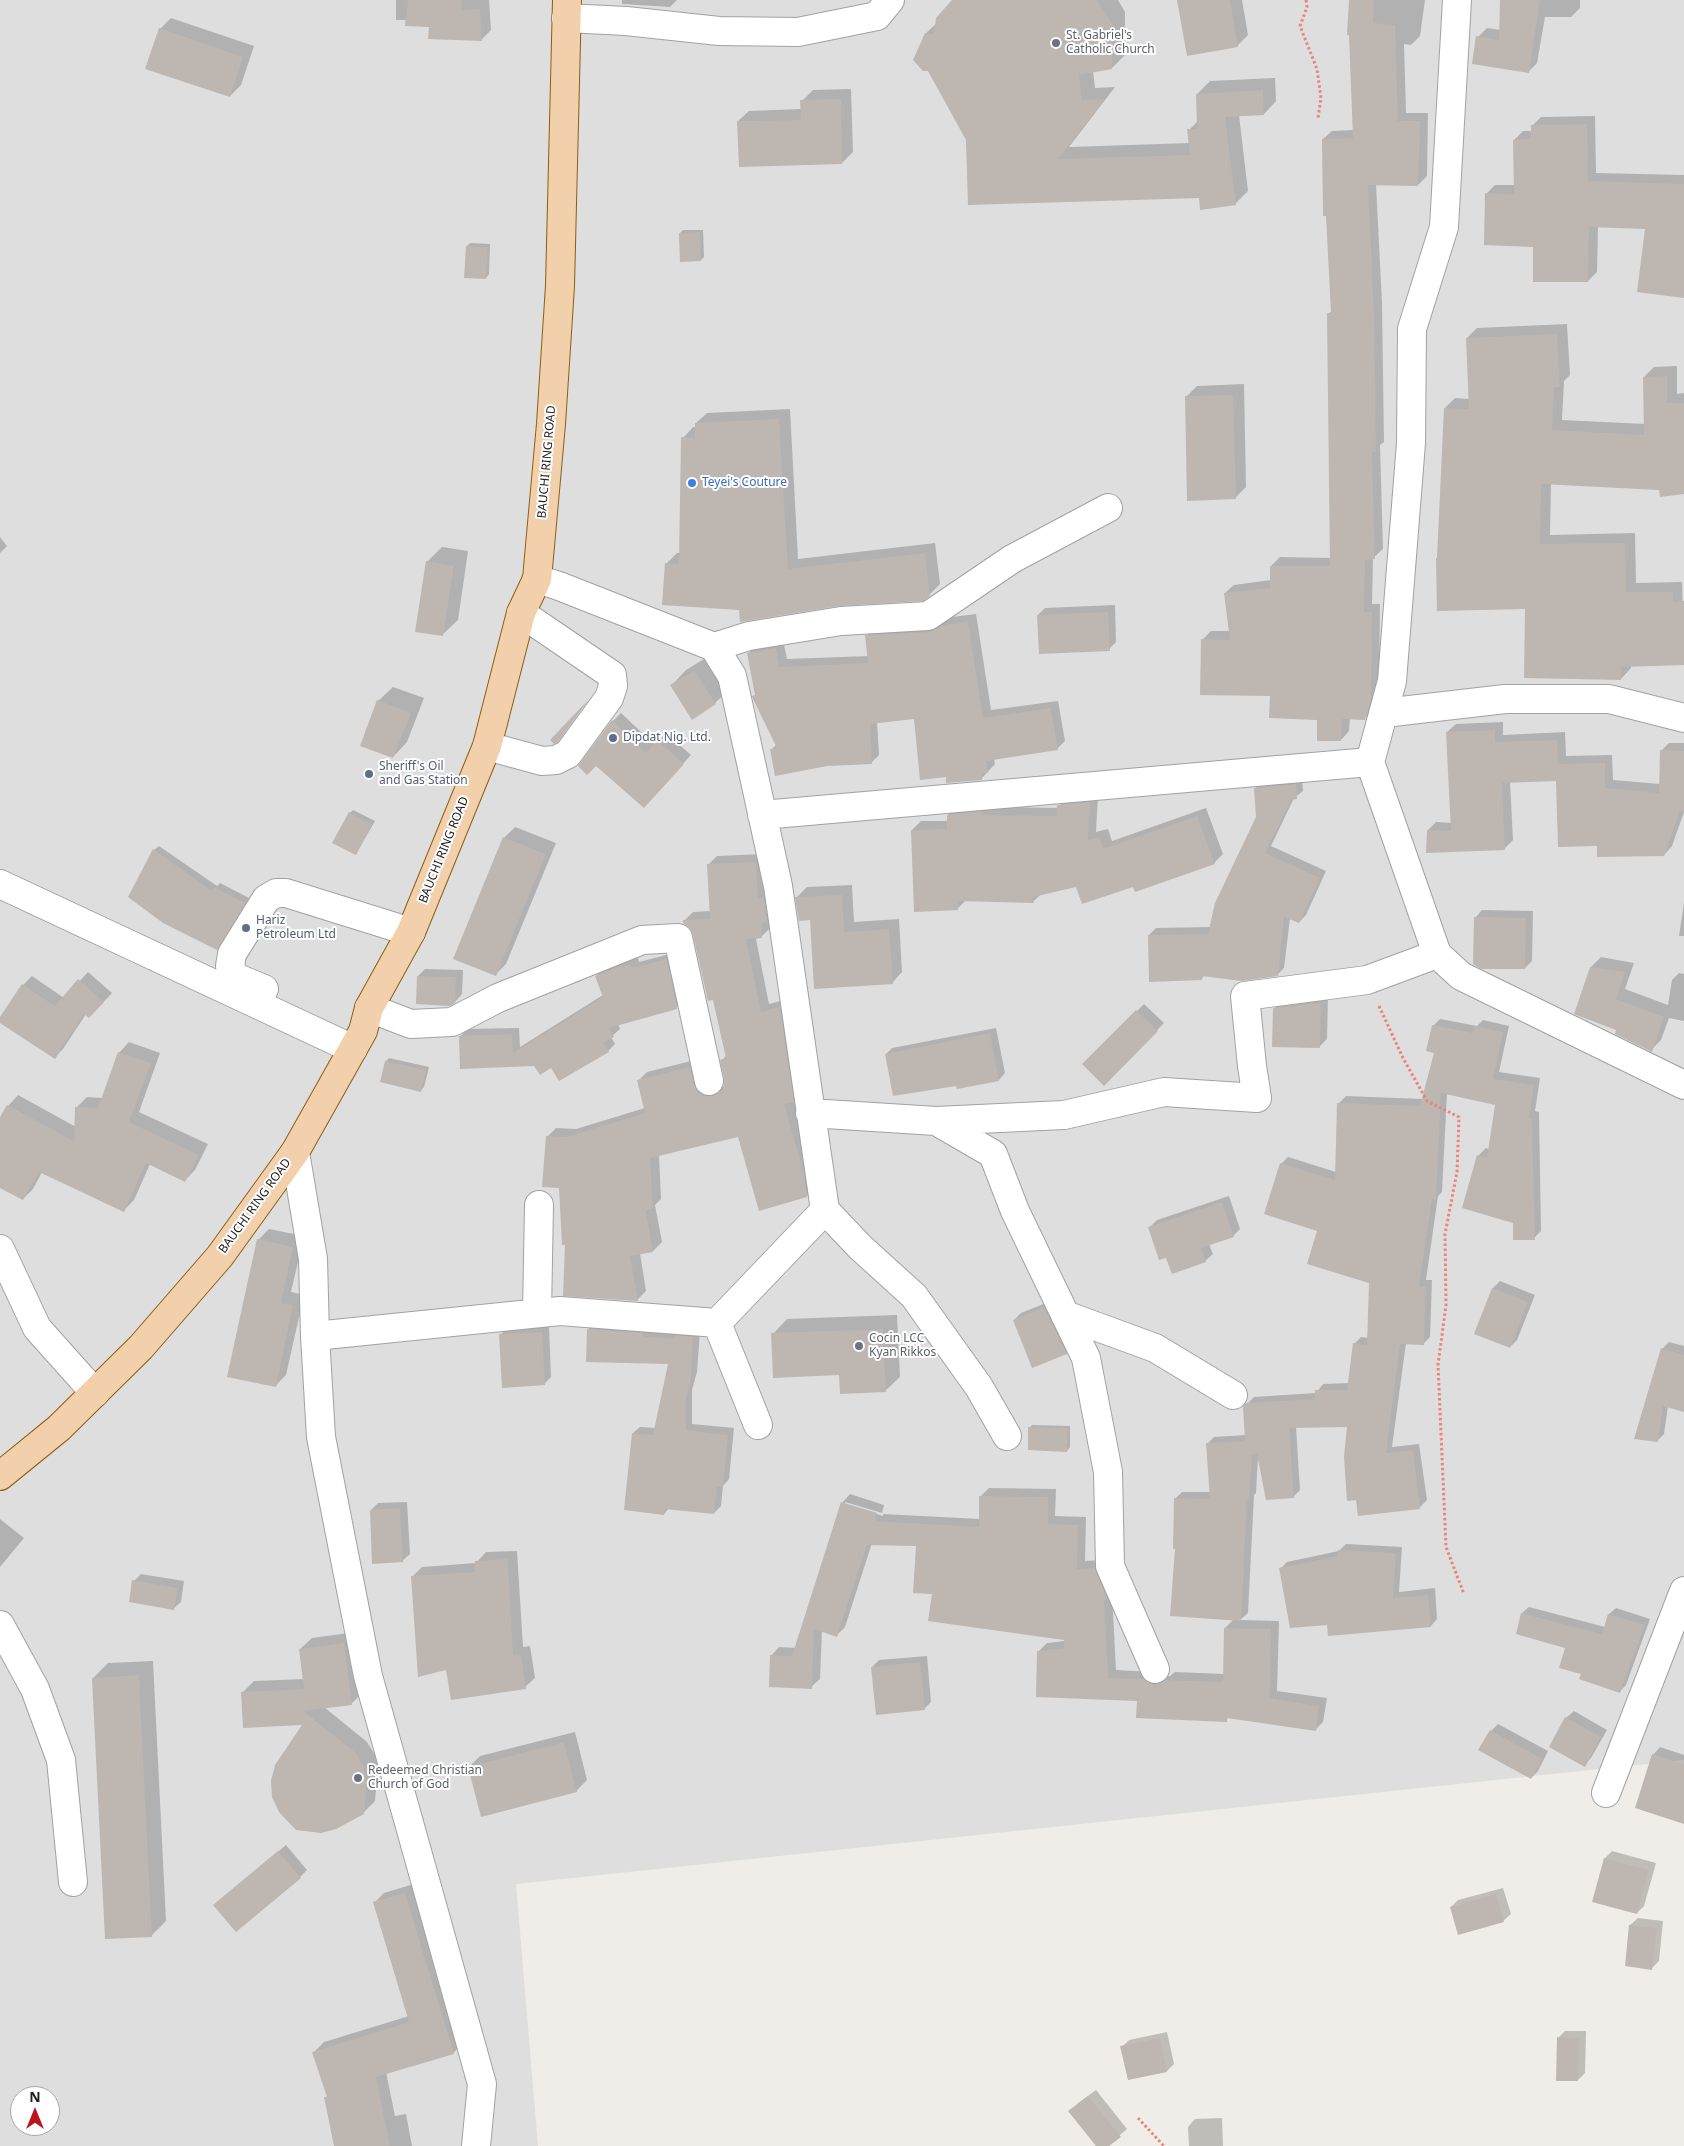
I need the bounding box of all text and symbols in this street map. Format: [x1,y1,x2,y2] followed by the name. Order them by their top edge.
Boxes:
[1066,29,1155,57] place label: St. Gabriel's Catholic Church
[1050,37,1062,49] marker: St. Gabriel's Catholic Church
[535,405,559,519] street label: BAUCHI RING ROAD
[702,476,787,490] place label: Teyei's Couture
[686,477,698,489] marker: Teyei's Couture
[623,731,711,745] place label: Dipdat Nig. Ltd.
[607,732,619,744] marker: Dipdat Nig. Ltd.
[379,760,468,788] place label: Sheriff's Oil and Gas Station
[363,768,375,780] marker: Sheriff's Oil and Gas Station
[416,795,472,905] street label: BAUCHI RING ROAD
[256,914,336,942] place label: Hariz Petroleum Ltd
[240,922,252,934] marker: Hariz Petroleum Ltd
[216,1156,294,1256] street label: BAUCHI RING ROAD
[869,1332,936,1360] place label: Cocin LCC Kyan Rikkos
[853,1340,865,1352] marker: Cocin LCC Kyan Rikkos
[368,1764,482,1792] place label: Redeemed Christian Church of God
[352,1772,364,1784] marker: Redeemed Christian Church of God
[10,2086,60,2136] north arrow
[29,2087,41,2106] text: N

